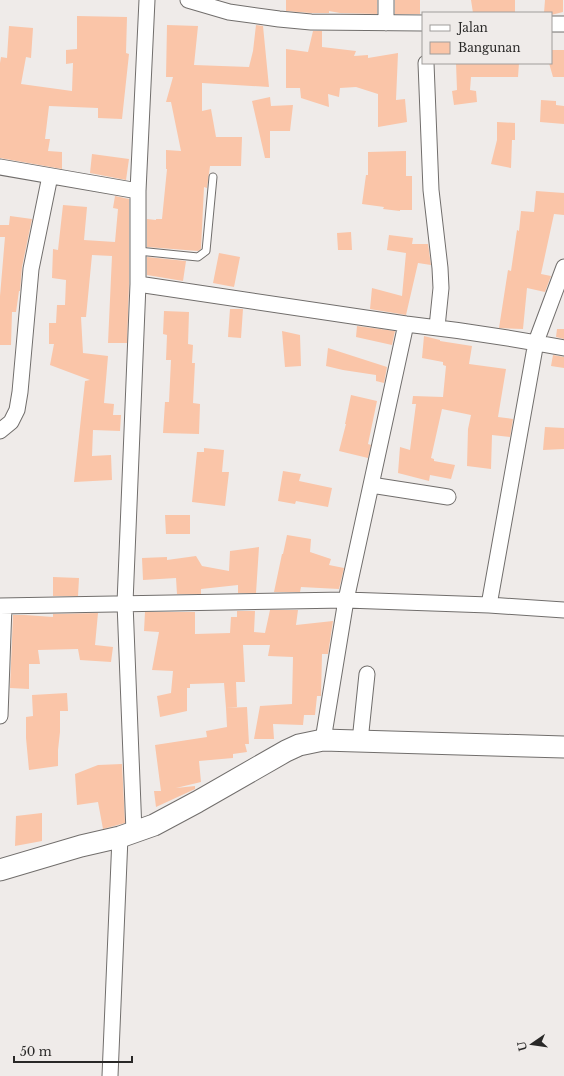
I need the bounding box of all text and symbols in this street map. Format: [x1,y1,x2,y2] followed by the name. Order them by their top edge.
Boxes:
[422,12,552,64] legend
[456,20,488,35] text: Jalan
[458,40,521,55] text: Bangunan
[512,1024,552,1064] north arrow
[14,1038,132,1064] scale bar
[514,1040,530,1053] text: U
[20,1044,52,1059] text: 50 m

